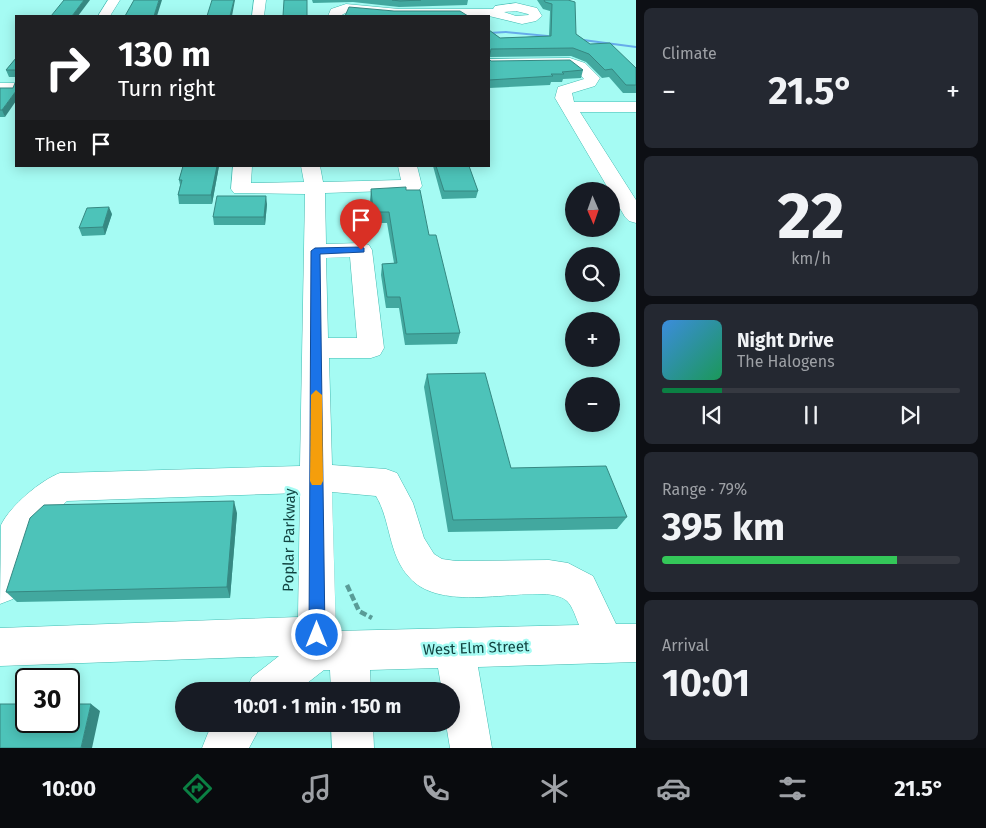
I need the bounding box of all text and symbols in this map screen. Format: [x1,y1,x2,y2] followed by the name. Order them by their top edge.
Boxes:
[118,33,211,75] text: 130 m
[35,35,100,100] icon: right
[662,44,717,63] text: Climate
[768,68,854,114] text: 21.5°
[118,75,215,102] text: Turn right
[662,75,676,108] text: −
[946,75,960,108] text: +
[87,130,115,158] icon: arrive
[35,133,77,156] text: Then
[777,177,845,255] text: 22
[565,182,620,238] north arrow
[565,182,620,432] map controls
[340,199,382,250] pin
[347,206,375,234] icon: arrive
[565,247,620,302] button: search
[791,249,831,268] text: km/h
[565,312,620,367] button: +
[737,329,834,352] text: Night Drive
[737,352,835,371] text: The Halogens
[565,377,620,432] button: −
[698,401,726,429] icon: previous
[797,401,825,429] icon: pause
[896,401,924,429] icon: next
[662,480,747,499] text: Range · 79%
[279,487,299,592] street label: Poplar Parkway
[662,504,785,550] text: 395 km
[290,608,342,660] position arrow
[662,636,709,655] text: Arrival
[422,637,530,659] street label: West Elm Street
[662,660,750,706] text: 10:01
[15,668,80,733] speed limit sign: 30
[234,695,401,718] text: 10:01 · 1 min · 150 m
[180,771,215,806] icon: directions
[299,771,334,806] icon: music
[418,771,453,806] icon: phone
[537,771,572,806] icon: climate
[656,771,691,806] icon: car
[775,771,810,806] icon: filters
[42,775,96,802] text: 10:00
[894,775,944,802] text: 21.5°

